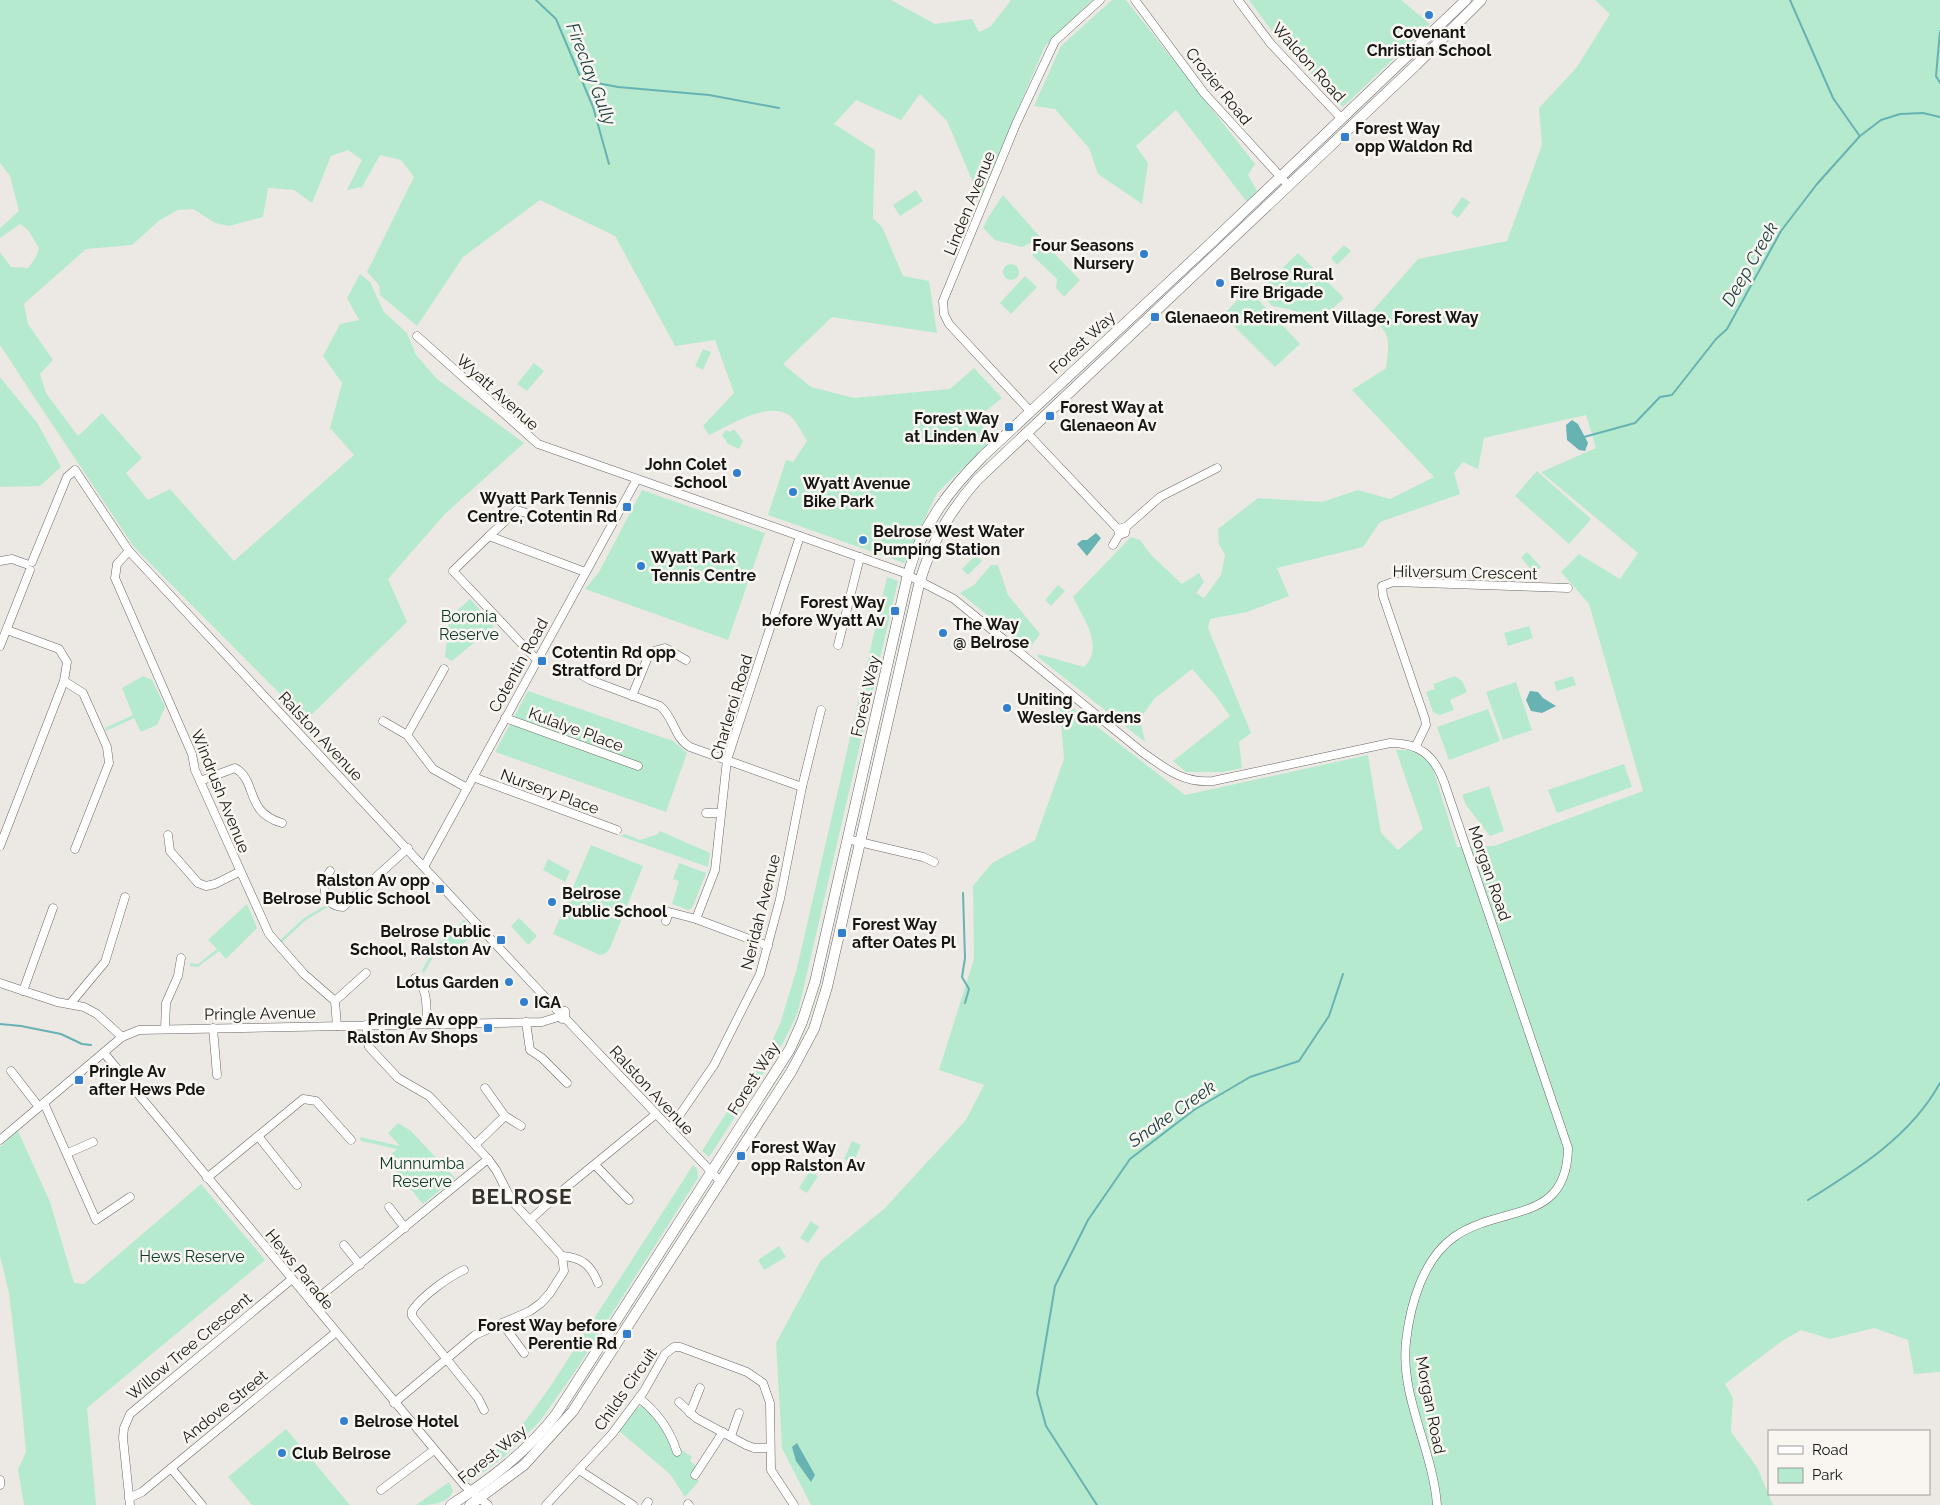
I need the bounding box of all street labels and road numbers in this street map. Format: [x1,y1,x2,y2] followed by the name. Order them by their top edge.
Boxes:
[1268,19,1349,106] street label: Waldon Road
[1182,44,1256,129] street label: Crozier Road
[940,148,999,258] street label: Linden Avenue
[1046,307,1119,378] street label: Forest Way
[453,350,543,434] street label: Wyatt Avenue
[1392,562,1538,583] street label: Hilversum Crescent
[485,615,552,716] street label: Cotentin Road
[706,652,757,762] street label: Charleroi Road
[847,653,884,739] street label: Forest Way
[274,688,367,785] street label: Ralston Avenue
[526,704,626,755] street label: Kulalye Place
[187,727,254,856] street label: Windrush Avenue
[498,765,602,818] street label: Nursery Place
[1464,823,1515,923] street label: Morgan Road
[737,852,784,972] street label: Neridah Avenue
[204,1003,316,1024] street label: Pringle Avenue
[723,1038,784,1118] street label: Forest Way
[605,1042,698,1139] street label: Ralston Avenue
[261,1225,338,1313] street label: Hews Parade
[123,1288,256,1404] street label: Willow Tree Crescent
[590,1344,661,1434] street label: Childs Circuit
[1412,1355,1449,1456] street label: Morgan Road
[177,1365,272,1447] street label: Andove Street
[454,1421,531,1488] street label: Forest Way

